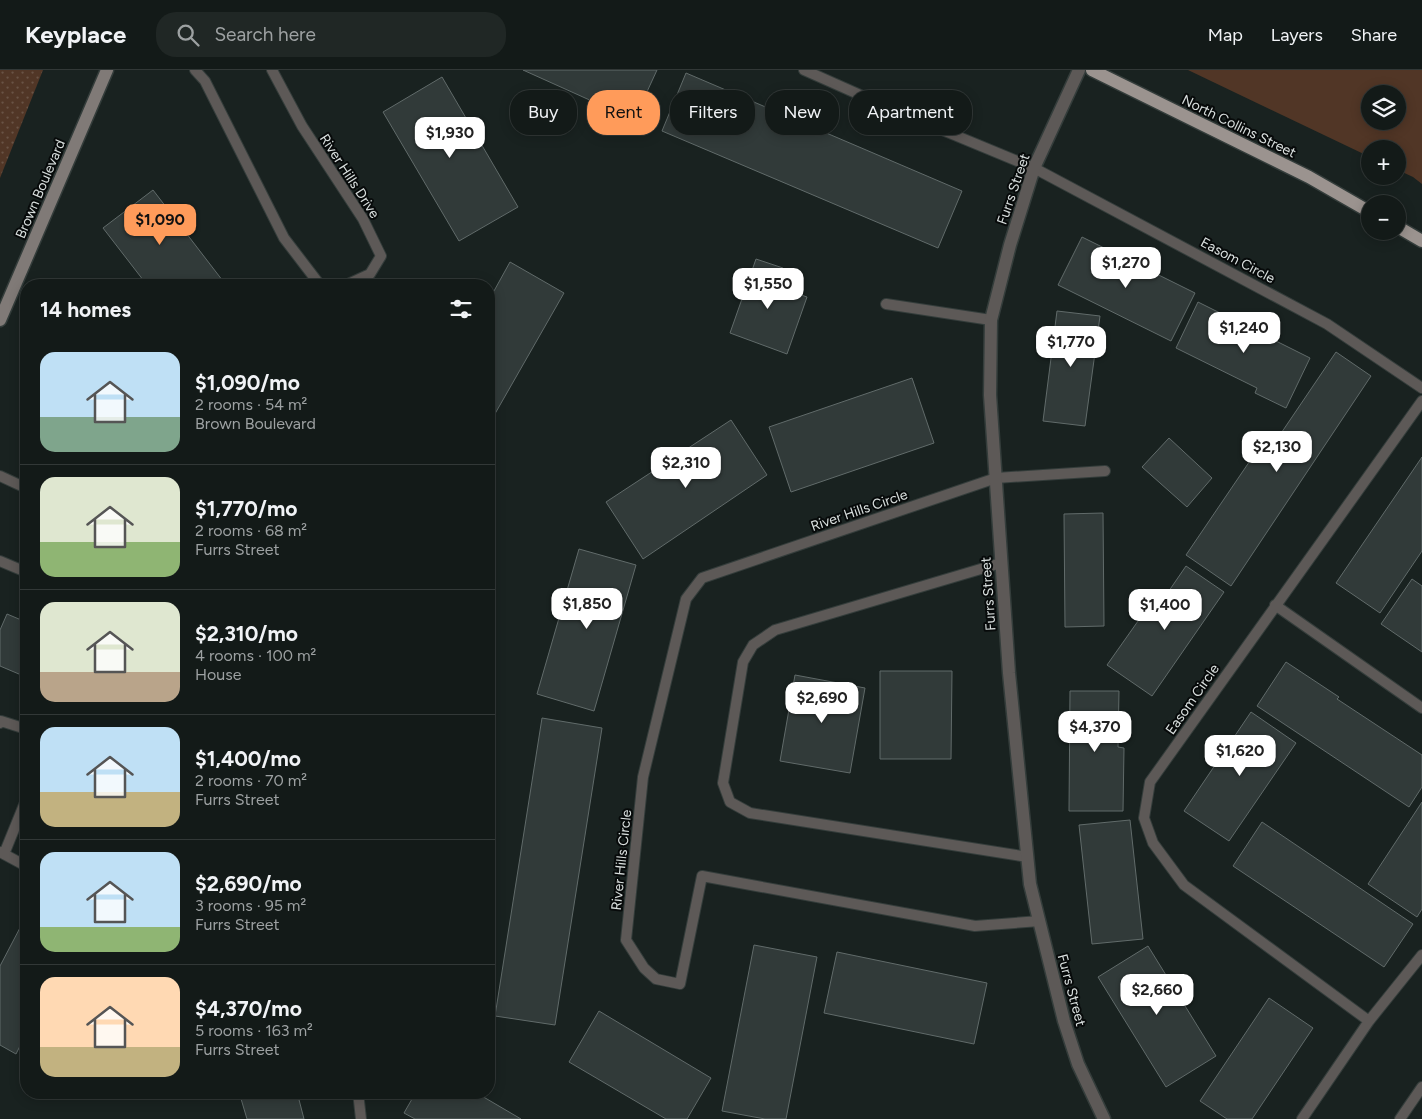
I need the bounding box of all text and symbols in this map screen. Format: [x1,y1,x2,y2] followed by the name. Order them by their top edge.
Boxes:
[156,12,506,57] search box
[25,20,126,49] text: Keyplace
[174,21,202,49] icon: search
[214,23,316,46] text: Search here
[1208,24,1243,46] text: Map
[1271,24,1323,46] text: Layers
[1351,24,1397,46] text: Share
[1361,85,1406,240] map controls
[1361,85,1406,130] button: layers
[510,90,577,135] chip: Buy
[587,90,660,135] chip: Rent
[670,90,755,135] chip: Filters
[765,90,839,135] chip: New
[849,90,972,135] chip: Apartment
[1179,91,1299,161] street label: North Collins Street
[409,116,491,159] pin: $1,930
[426,123,474,142] text: $1,930
[316,131,383,222] street label: River Hills Drive
[12,137,69,241] street label: Brown Boulevard
[1361,140,1406,185] button: +
[993,151,1034,227] street label: Furrs Street
[1361,195,1406,240] button: −
[119,204,201,246] pin: $1,090
[135,210,185,229] text: $1,090
[1198,234,1278,287] street label: Easom Circle
[1085,246,1167,289] pin: $1,270
[1102,253,1150,272] text: $1,270
[727,268,809,310] pin: $1,550
[744,274,792,293] text: $1,550
[447,295,475,323] icon: filters
[40,297,131,322] text: 14 homes
[1203,312,1285,354] pin: $1,240
[1219,318,1269,337] text: $1,240
[1030,326,1112,368] pin: $1,770
[1047,332,1095,351] text: $1,770
[195,370,300,395] text: $1,090/mo
[80,372,140,432] icon: home
[195,395,307,414] text: 2 rooms · 54 m²
[195,414,316,433] text: Brown Boulevard
[1236,430,1318,473] pin: $2,130
[1253,437,1301,456] text: $2,130
[645,446,727,489] pin: $2,310
[662,453,710,472] text: $2,310
[809,486,910,535] street label: River Hills Circle
[195,496,297,521] text: $1,770/mo
[80,497,140,557] icon: home
[195,521,307,540] text: 2 rooms · 68 m²
[195,540,279,559] text: Furrs Street
[977,557,1000,631] street label: Furrs Street
[546,588,628,630] pin: $1,850
[1124,588,1206,631] pin: $1,400
[562,594,612,613] text: $1,850
[1140,595,1190,614] text: $1,400
[195,621,298,646] text: $2,310/mo
[80,622,140,682] icon: home
[195,646,316,665] text: 4 rooms · 100 m²
[1162,661,1223,738] street label: Easom Circle
[195,665,241,684] text: House
[781,682,863,724] pin: $2,690
[796,688,848,707] text: $2,690
[1054,710,1136,753] pin: $4,370
[1069,717,1121,736] text: $4,370
[1199,734,1281,777] pin: $1,620
[1216,741,1264,760] text: $1,620
[195,746,301,771] text: $1,400/mo
[80,747,140,807] icon: home
[195,771,307,790] text: 2 rooms · 70 m²
[195,790,279,809] text: Furrs Street
[608,808,635,911] street label: River Hills Circle
[195,871,302,896] text: $2,690/mo
[80,872,140,932] icon: home
[195,896,306,915] text: 3 rooms · 95 m²
[195,915,279,934] text: Furrs Street
[1054,952,1089,1028] street label: Furrs Street
[1116,974,1198,1016] pin: $2,660
[1131,980,1183,999] text: $2,660
[195,996,302,1021] text: $4,370/mo
[80,997,140,1057] icon: home
[195,1021,313,1040] text: 5 rooms · 163 m²
[195,1040,279,1059] text: Furrs Street

